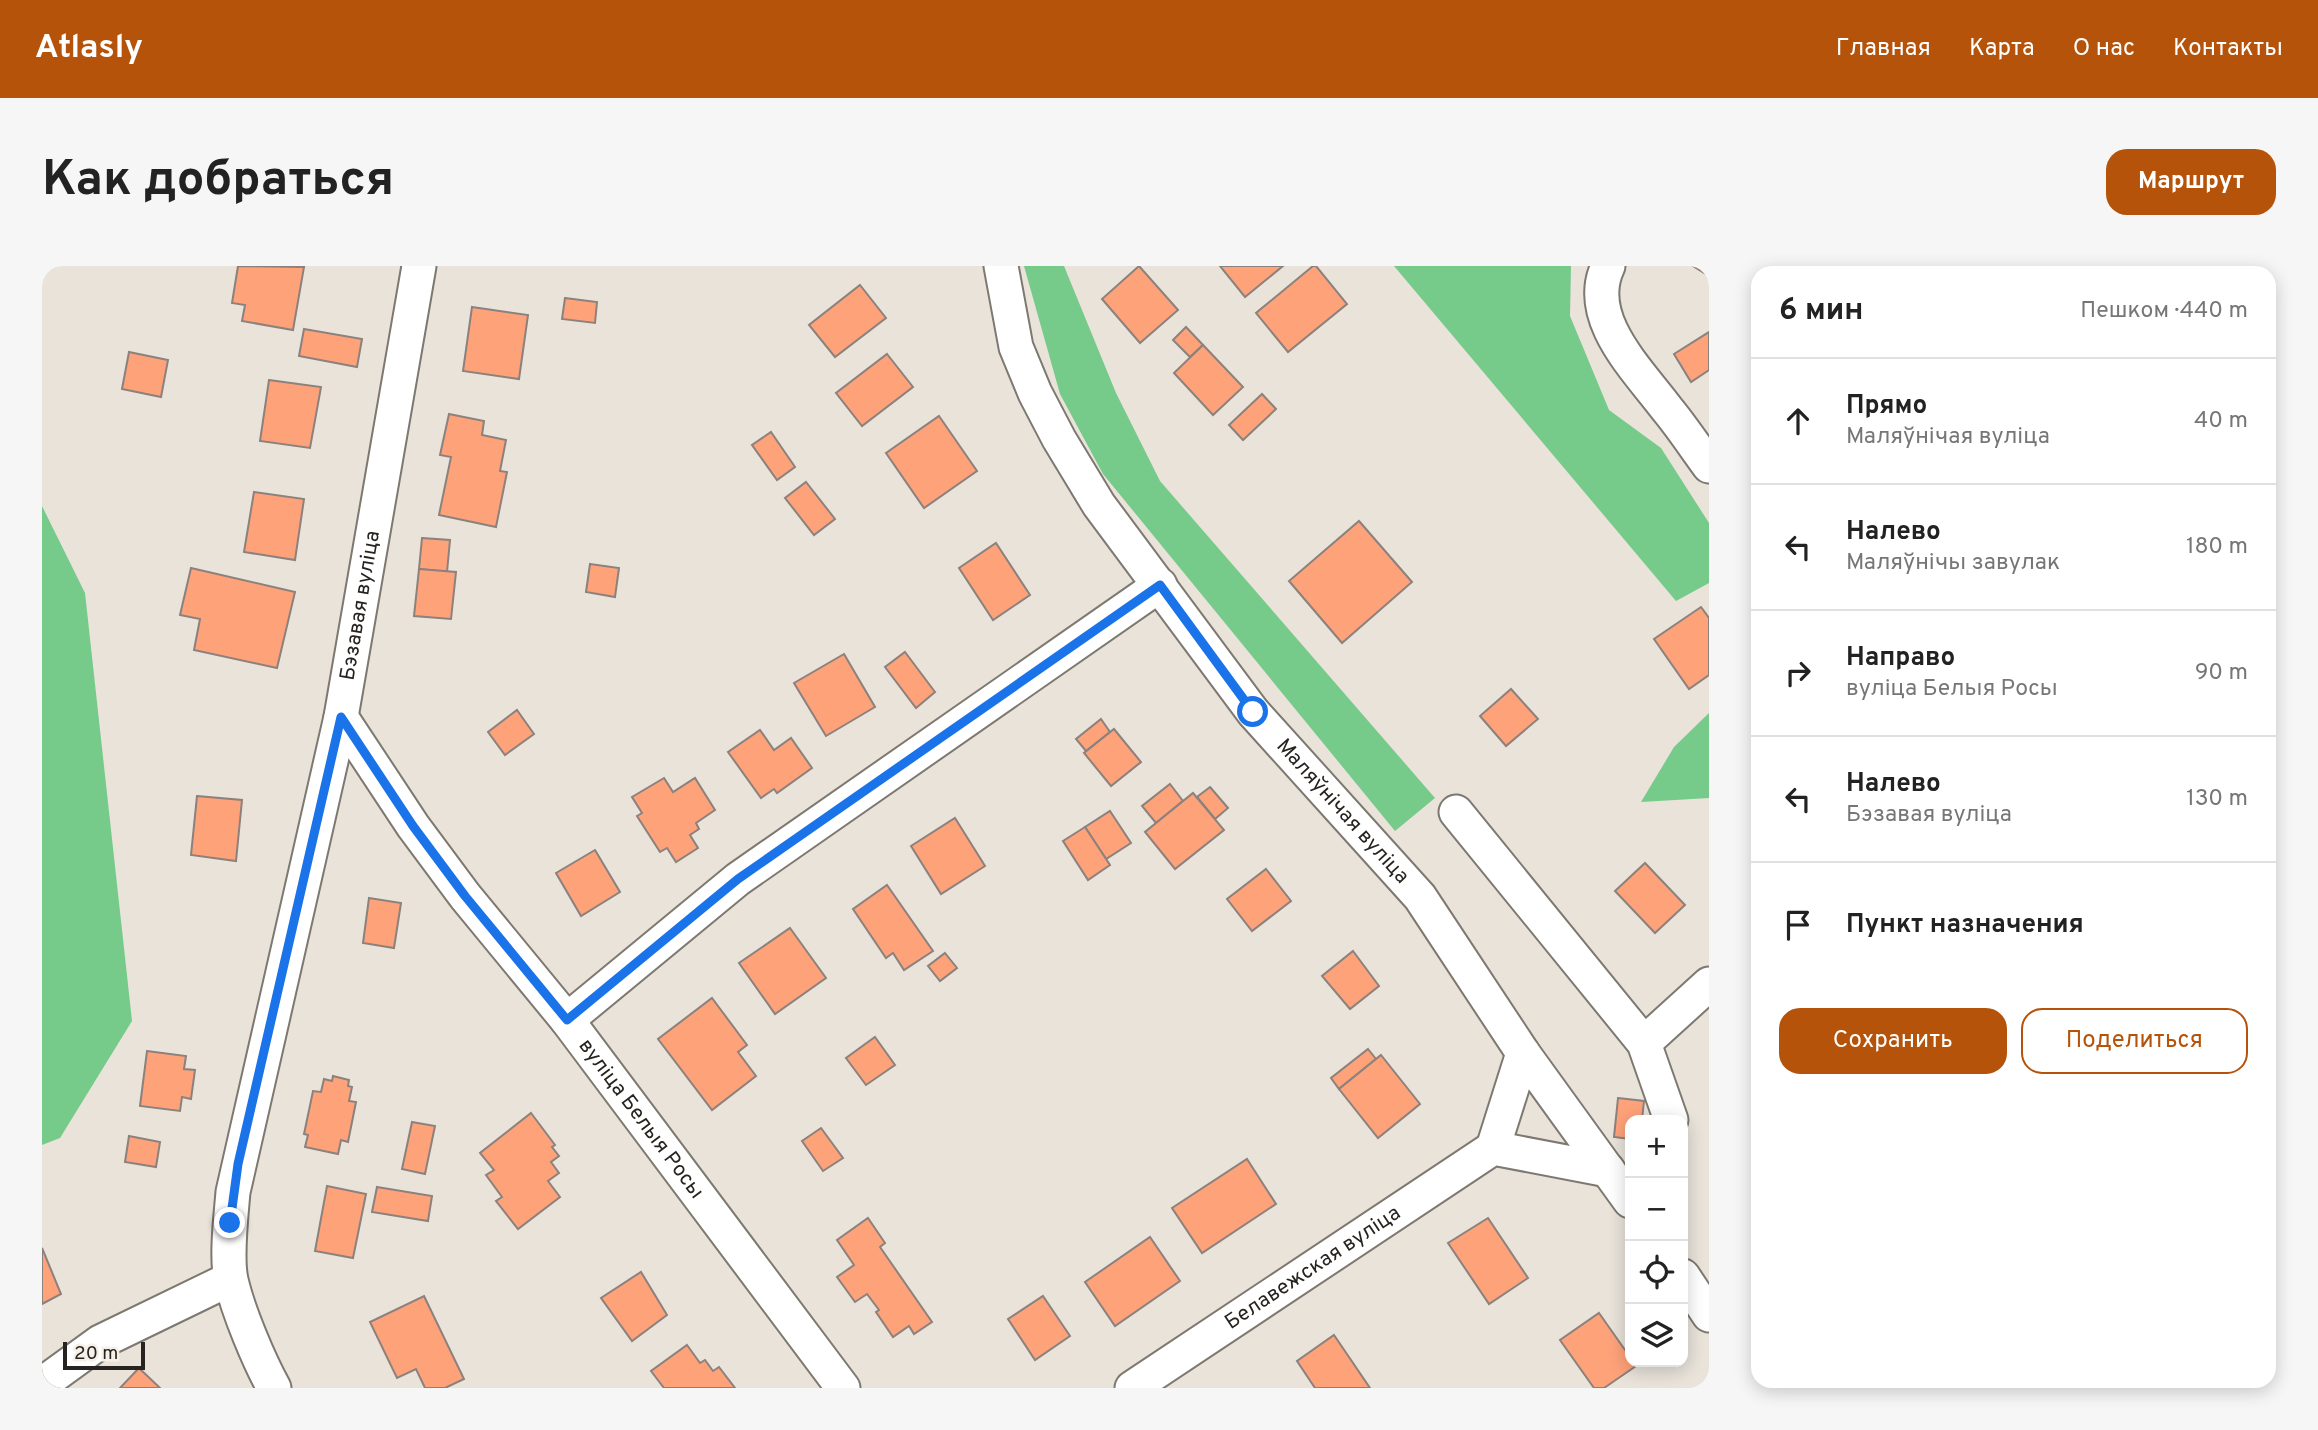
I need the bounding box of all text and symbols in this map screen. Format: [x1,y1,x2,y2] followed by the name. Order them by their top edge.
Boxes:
[35,28,143,70] text: Atlasly
[1836,34,1931,64] text: Главная
[1969,34,2035,64] text: Карта
[2073,34,2135,64] text: О нас
[2173,34,2283,64] text: Контакты
[2106,149,2276,215] button: Маршрут
[42,151,394,213] text: Как добраться
[1779,293,1863,330] text: 6 мин
[2080,297,2248,326] text: Пешком · 440 m
[1846,390,1927,423] text: Прямо
[1779,402,1817,440] icon: ahead
[2194,407,2248,436] text: 40 m
[1846,423,2050,452] text: Маляўнічая вуліца
[1846,516,1941,549] text: Налево
[1779,528,1817,566] icon: left
[334,529,386,683] street label: Бэзавая вуліца
[2186,533,2248,562] text: 180 m
[1846,549,2060,578] text: Маляўнічы завулак
[1846,642,1955,675] text: Направо
[1779,654,1817,692] icon: right
[2195,659,2248,688] text: 90 m
[1846,675,2058,704] text: вуліца Белыя Росы
[1237,696,1268,727] route start
[1270,733,1415,889] street label: Маляўнічая вуліца
[1846,768,1941,801] text: Налево
[1779,780,1817,818] icon: left
[2186,785,2248,814] text: 130 m
[1846,801,2012,830] text: Бэзавая вуліца
[1779,906,1817,944] icon: arrive
[1846,909,2084,942] text: Пункт назначения
[1779,1008,2007,1074] button: Сохранить
[2021,1008,2248,1074] button: Поделиться
[572,1033,710,1204] street label: вуліца Белыя Росы
[1625,1115,1688,1367] map controls
[1625,1115,1688,1178] button: +
[1625,1178,1688,1241] button: −
[1220,1200,1406,1336] street label: Белавежская вуліца
[214,1207,245,1238] route end
[1625,1241,1688,1304] button: locate
[1625,1304,1688,1367] button: layers
[63,1339,145,1371] scale bar
[74,1342,118,1366] text: 20 m

